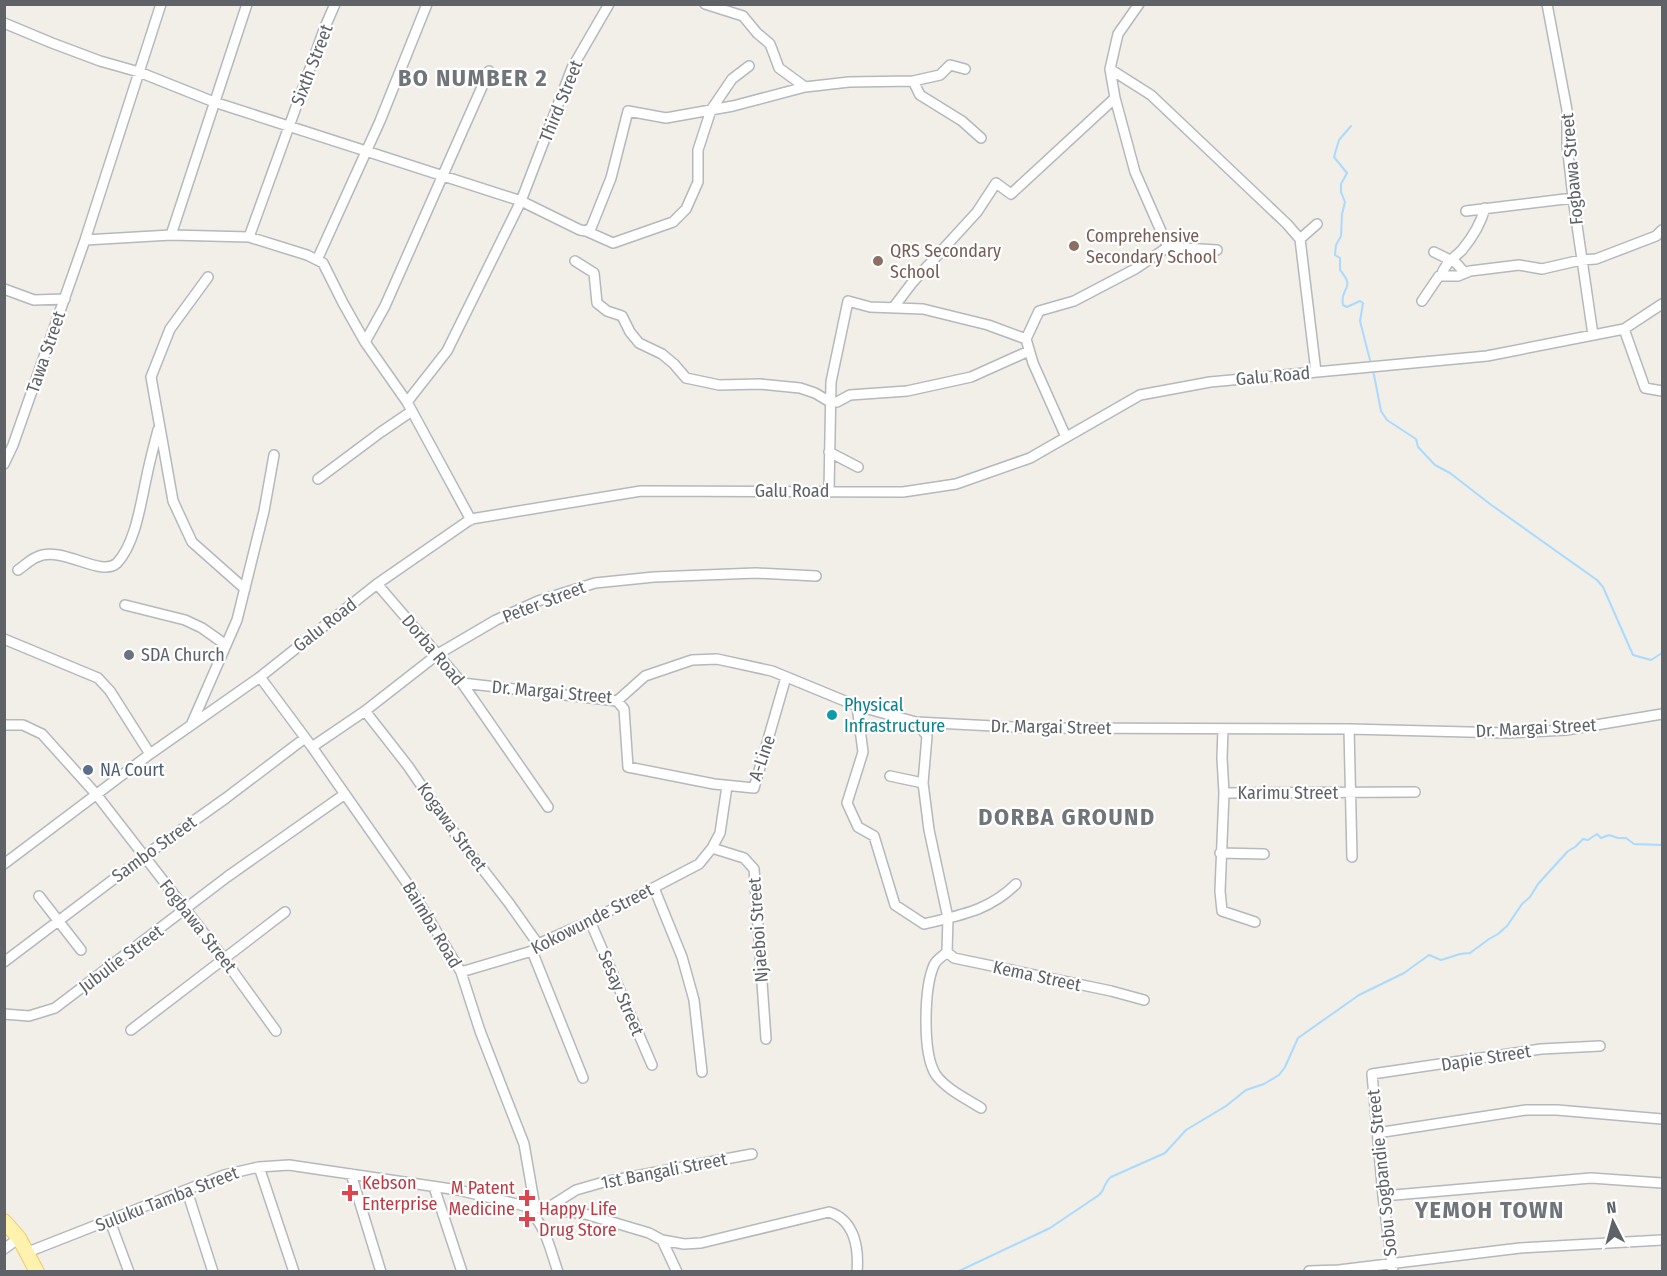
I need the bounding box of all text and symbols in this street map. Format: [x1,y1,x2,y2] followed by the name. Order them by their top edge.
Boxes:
[286,21,338,109] street label: Sixth Street
[535,57,587,145] street label: Third Street
[398,64,548,92] district label: BO NUMBER 2
[1556,112,1588,226] street label: Fogbawa Street
[1086,225,1217,268] place label: Comprehensive Secondary School
[1067,239,1081,253] marker: Comprehensive Secondary School
[890,240,1001,283] place label: QRS Secondary School
[871,254,885,268] marker: QRS Secondary School
[22,308,70,396] street label: Tawa Street
[1235,362,1311,390] street label: Galu Road
[755,480,829,502] street label: Galu Road
[499,576,589,628] street label: Peter Street
[289,593,361,657] street label: Galu Road
[397,610,469,690] street label: Dorba Road
[141,644,225,666] place label: SDA Church
[122,648,136,662] marker: SDA Church
[491,676,613,708] street label: Dr. Margai Street
[844,694,945,737] place label: Physical Infrastructure
[825,708,839,722] marker: Physical Infrastructure
[1475,714,1597,742] street label: Dr. Margai Street
[990,715,1112,739] street label: Dr. Margai Street
[744,732,780,784] street label: A-Line
[100,759,165,781] place label: NA Court
[81,763,95,777] marker: NA Court
[412,778,492,876] street label: Kogawa Street
[1238,782,1338,804] street label: Karimu Street
[978,803,1156,831] district label: DORBA GROUND
[107,811,201,887] street label: Sambo Street
[155,875,241,977] street label: Fogbawa Street
[743,877,773,983] street label: Njaeboi Street
[398,878,466,972] street label: Baimba Road
[527,879,657,959] street label: Kokowunde Street
[74,920,168,998] street label: Jubulie Street
[593,947,649,1039] street label: Sesay Street
[991,956,1083,996] street label: Kema Street
[1440,1040,1533,1076] street label: Dapie Street
[1362,1088,1402,1258] street label: Sobu Sogbandie Street
[599,1148,729,1194] street label: 1st Bangali Street
[92,1162,242,1236] street label: Suluku Tamba Street
[362,1172,438,1215] place label: Kebson Enterprise
[449,1177,515,1220] place label: M Patent Medicine
[343,1186,357,1200] marker: Kebson Enterprise
[520,1191,534,1205] marker: M Patent Medicine
[1583,1192,1643,1252] north arrow
[1414,1196,1565,1224] district label: YEMOH TOWN
[539,1198,617,1241] place label: Happy Life Drug Store
[1606,1198,1617,1218] text: N
[520,1212,534,1226] marker: Happy Life Drug Store

